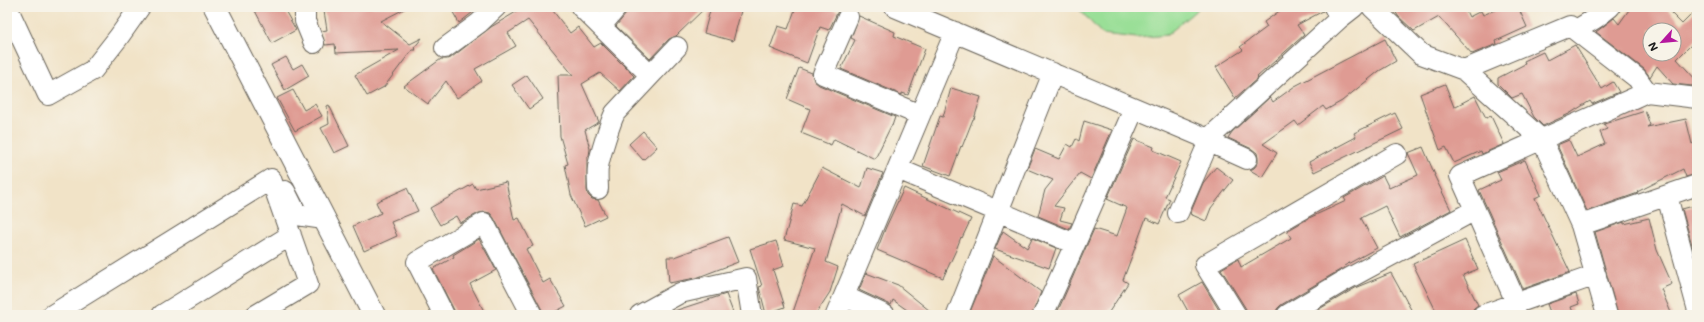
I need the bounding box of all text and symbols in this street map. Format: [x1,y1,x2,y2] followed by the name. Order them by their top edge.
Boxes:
[1642,22,1682,62] north arrow
[1644,40,1661,54] text: N

